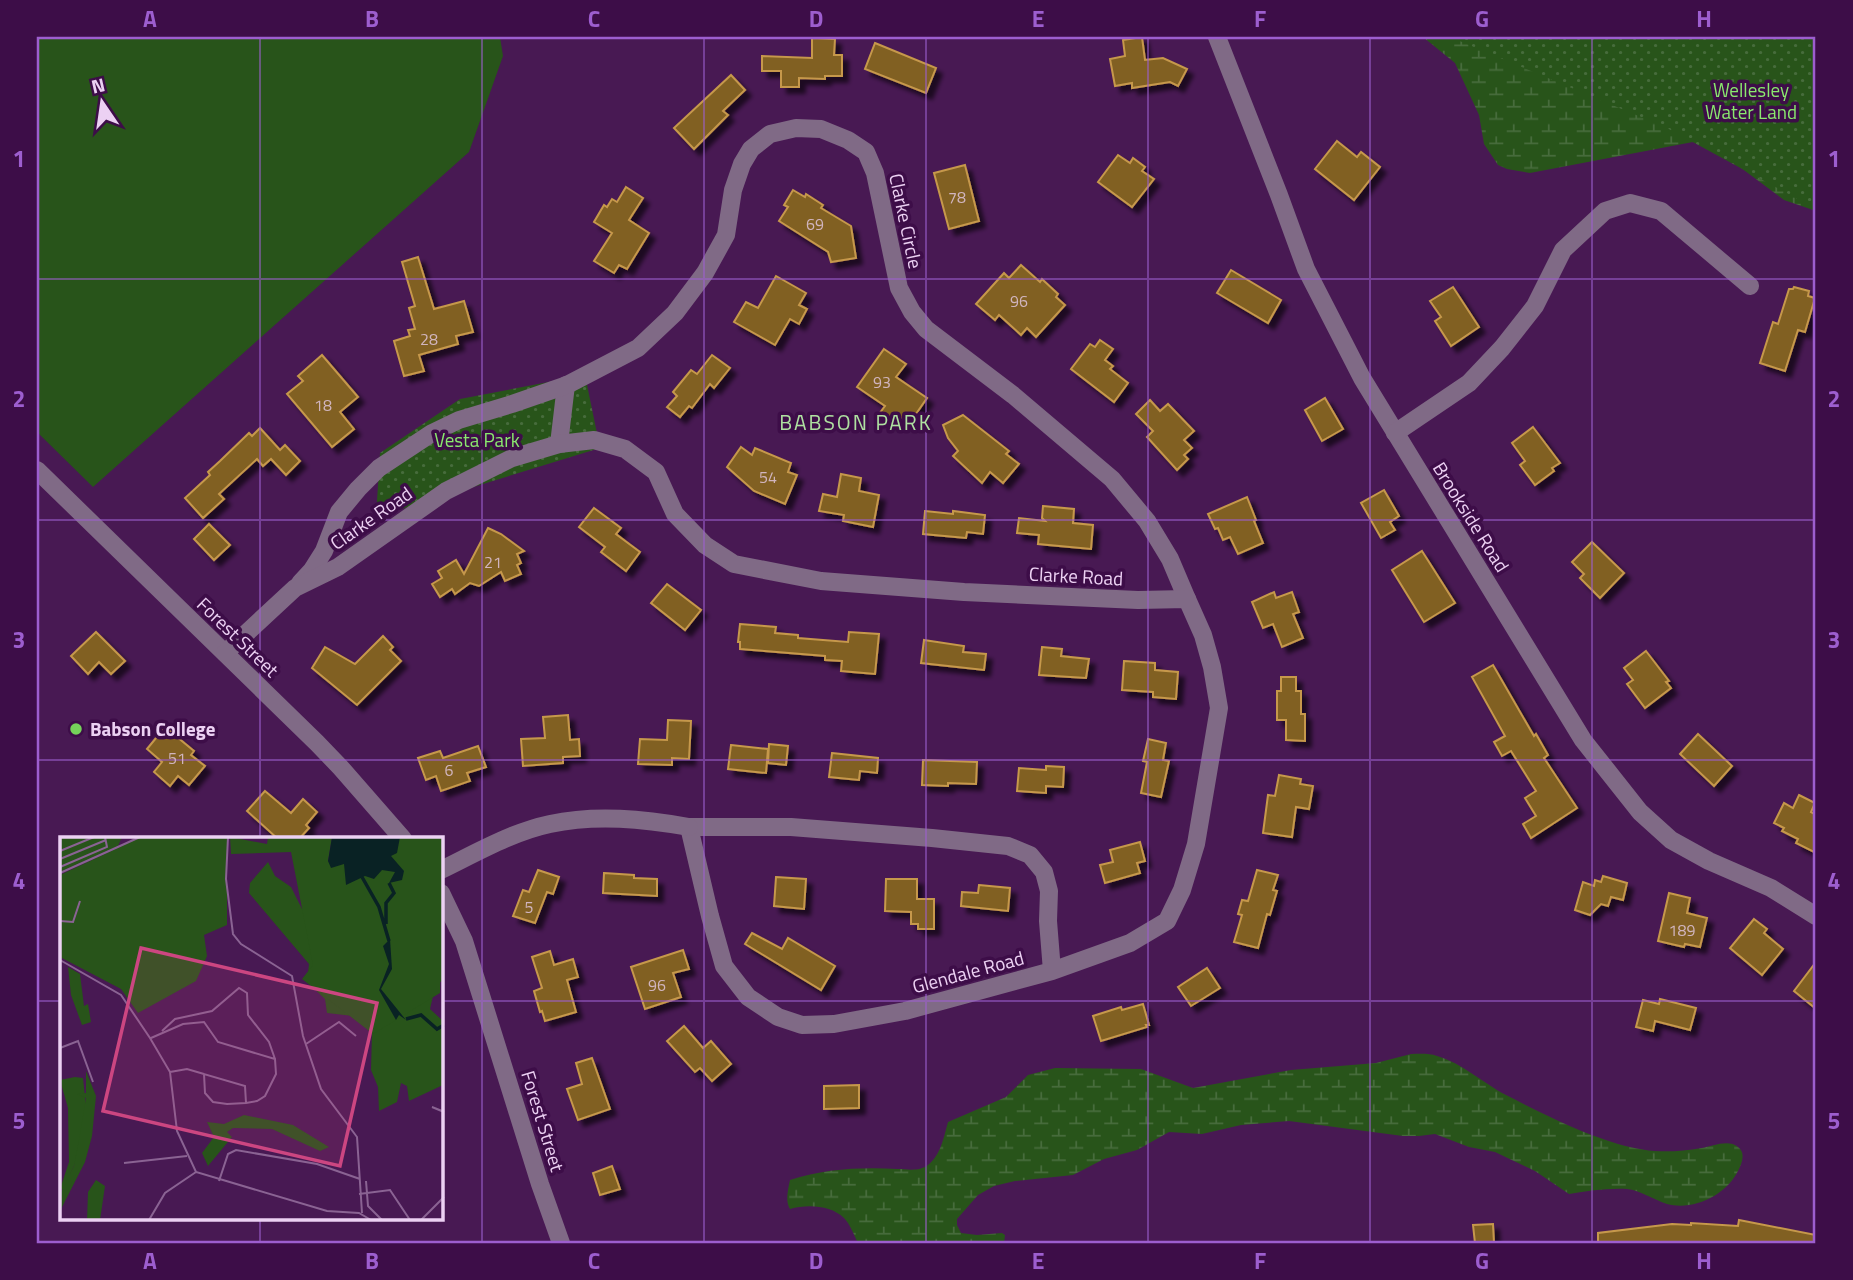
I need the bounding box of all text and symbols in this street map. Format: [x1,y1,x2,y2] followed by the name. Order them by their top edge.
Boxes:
[143,1,157,36] text: A
[365,1,379,36] text: B
[588,1,600,36] text: C
[809,1,823,36] text: D
[1032,1,1044,36] text: E
[1254,1,1266,36] text: F
[1475,1,1489,36] text: G
[1696,1,1712,36] text: H
[66,66,136,136] north arrow
[88,69,108,101] text: N
[1705,75,1797,126] park label: Wellesley Water Land
[13,141,25,176] text: 1
[1828,141,1840,176] text: 1
[882,171,931,271] street label: Clarke Circle
[948,185,966,209] house number: 78
[806,212,824,236] house number: 69
[1010,289,1028,313] house number: 96
[420,327,438,351] house number: 28
[873,370,891,394] house number: 93
[13,381,25,416] text: 2
[1828,381,1840,416] text: 2
[314,393,332,417] house number: 18
[779,406,933,438] district label: BABSON PARK
[434,425,520,454] park label: Vesta Park
[1426,456,1517,578] street label: Brookside Road
[759,465,777,489] house number: 54
[324,479,418,557] street label: Clarke Road
[484,550,502,574] house number: 21
[1028,559,1124,592] street label: Clarke Road
[191,590,286,684] street label: Forest Street
[13,622,25,657] text: 3
[1828,622,1840,657] text: 3
[90,714,216,743] place label: Babson College
[68,721,84,737] marker: Babson College
[168,746,186,770] house number: 51
[445,758,454,782] house number: 6
[60,837,443,1220] inset map
[13,863,25,898] text: 4
[1828,863,1840,898] text: 4
[525,895,534,919] house number: 5
[1669,918,1695,942] house number: 189
[909,943,1027,1000] street label: Glendale Road
[648,973,666,997] house number: 96
[514,1067,573,1175] street label: Forest Street
[13,1103,25,1138] text: 5
[1828,1103,1840,1138] text: 5
[143,1243,157,1278] text: A
[365,1243,379,1278] text: B
[588,1243,600,1278] text: C
[809,1243,823,1278] text: D
[1032,1243,1044,1278] text: E
[1254,1243,1266,1278] text: F
[1475,1243,1489,1278] text: G
[1696,1243,1712,1278] text: H

